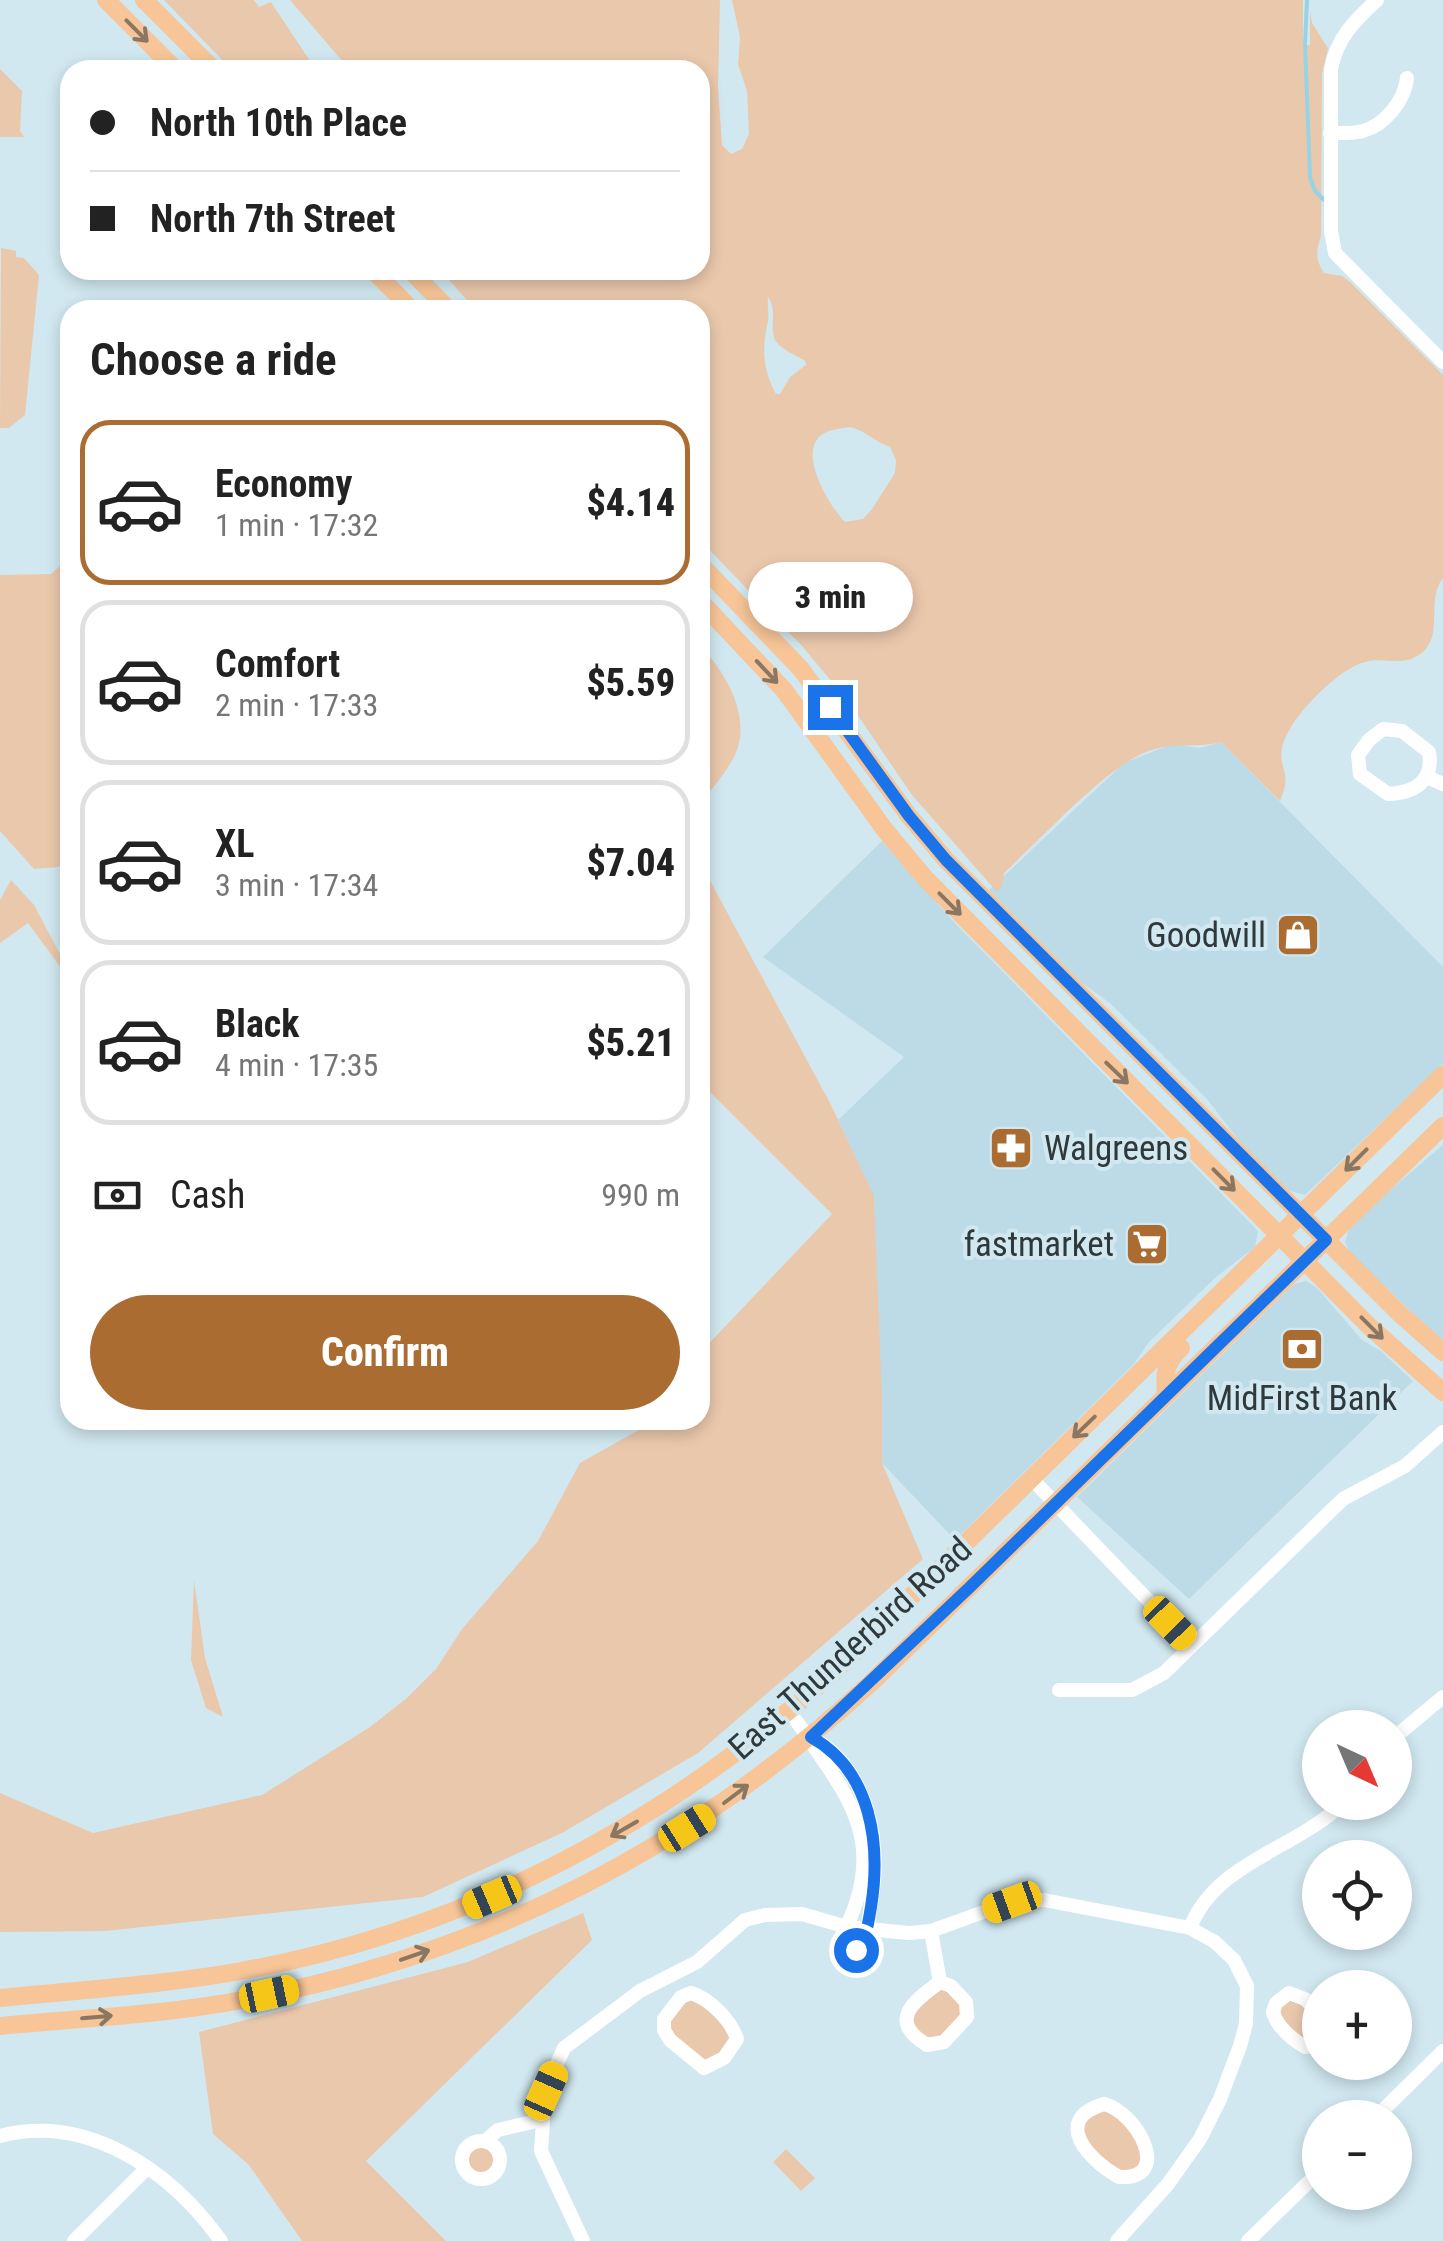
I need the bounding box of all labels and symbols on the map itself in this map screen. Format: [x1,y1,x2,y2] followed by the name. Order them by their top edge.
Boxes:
[125,19,149,43] one-way arrow
[748,562,912,632] callout: 3 min
[755,659,779,683] one-way arrow
[808,685,853,730] route end
[938,891,962,915] one-way arrow
[1275,912,1321,958] shop icon: Goodwill
[1146,915,1266,956] place label: Goodwill
[1105,1061,1129,1085] one-way arrow
[988,1125,1034,1171] pharmacy icon: Walgreens
[1044,1128,1188,1169] place label: Walgreens
[1345,1148,1369,1172] one-way arrow
[1211,1168,1235,1192] one-way arrow
[1124,1221,1170,1267] supermarket icon: fastmarket
[964,1224,1114,1265] place label: fastmarket
[1359,1316,1383,1340] one-way arrow
[1279,1326,1325,1372] bank icon: MidFirst Bank
[1207,1378,1397,1419] place label: MidFirst Bank
[1072,1415,1096,1439] one-way arrow
[720,1529,980,1768] street label: East Thunderbird Road
[1138,1591,1202,1655] car
[1302,1710,1412,1820] north arrow
[722,1784,749,1805] one-way arrow
[654,1799,720,1857] car
[610,1819,639,1839] one-way arrow
[459,1871,525,1923] car
[979,1878,1045,1926] car
[834,1928,879,1973] route start
[399,1945,430,1963] one-way arrow
[237,1973,301,2015] car
[80,2007,113,2026] one-way arrow
[520,2057,572,2125] car

